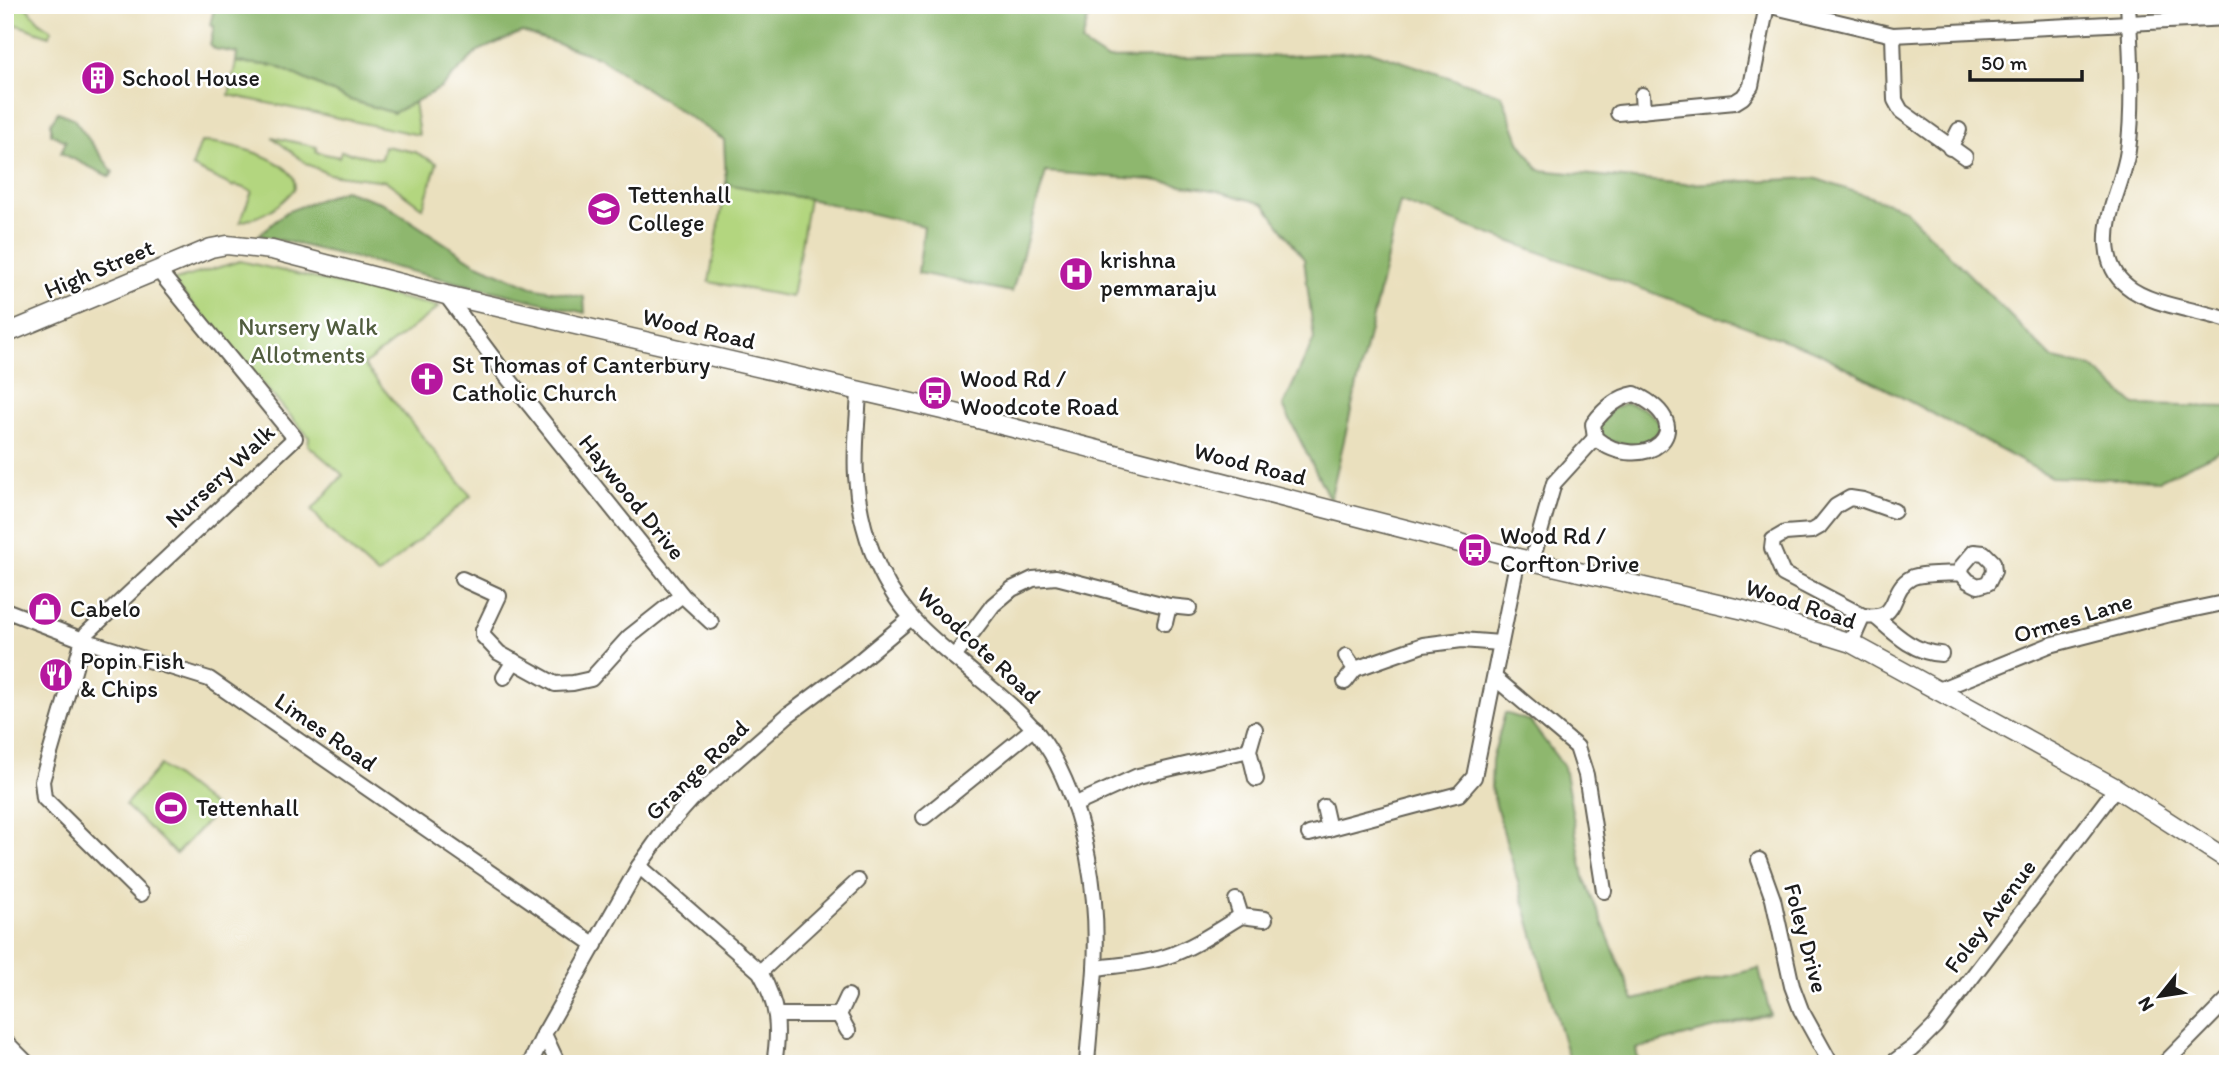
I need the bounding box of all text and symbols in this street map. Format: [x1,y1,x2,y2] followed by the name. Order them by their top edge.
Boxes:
[1970,38,2082,82] scale bar
[1981,50,2028,75] text: 50 m
[79,59,117,97] building icon: School House
[122,63,260,92] place label: School House
[628,180,731,237] place label: Tettenhall College
[585,190,623,228] school or university icon: Tettenhall College
[39,232,158,305] street label: High Street
[1100,245,1217,302] place label: krishna pemmaraju
[1057,255,1095,293] hospital icon: krishna pemmaraju
[640,301,759,356] street label: Wood Road
[238,312,378,369] park label: Nursery Walk Allotments
[452,350,710,407] place label: St Thomas of Canterbury Catholic Church
[408,360,446,398] church icon: St Thomas of Canterbury Catholic Church
[960,364,1119,421] place label: Wood Rd / Woodcote Road
[916,374,954,412] bus stop icon: Wood Rd / Woodcote Road
[159,417,281,534] street label: Nursery Walk
[573,428,692,565] street label: Haywood Drive
[1191,436,1310,492] street label: Wood Road
[1500,521,1639,578] place label: Wood Rd / Corfton Drive
[1456,531,1494,569] bus stop icon: Wood Rd / Corfton Drive
[1742,572,1861,635] street label: Wood Road
[911,580,1047,709] street label: Woodcote Road
[2010,586,2136,649] street label: Ormes Lane
[26,590,64,628] shop icon: Cabelo
[70,594,141,623] place label: Cabelo
[80,646,185,703] place label: Popin Fish & Chips
[37,656,75,694] restaurant icon: Popin Fish & Chips
[269,686,383,777] street label: Limes Road
[639,713,755,826] street label: Grange Road
[152,789,190,827] sports icon: Tettenhall
[196,793,299,822] place label: Tettenhall
[1937,853,2042,978] street label: Foley Avenue
[1778,880,1835,996] street label: Foley Drive
[2124,960,2194,1030] north arrow
[2133,993,2159,1016] text: N

